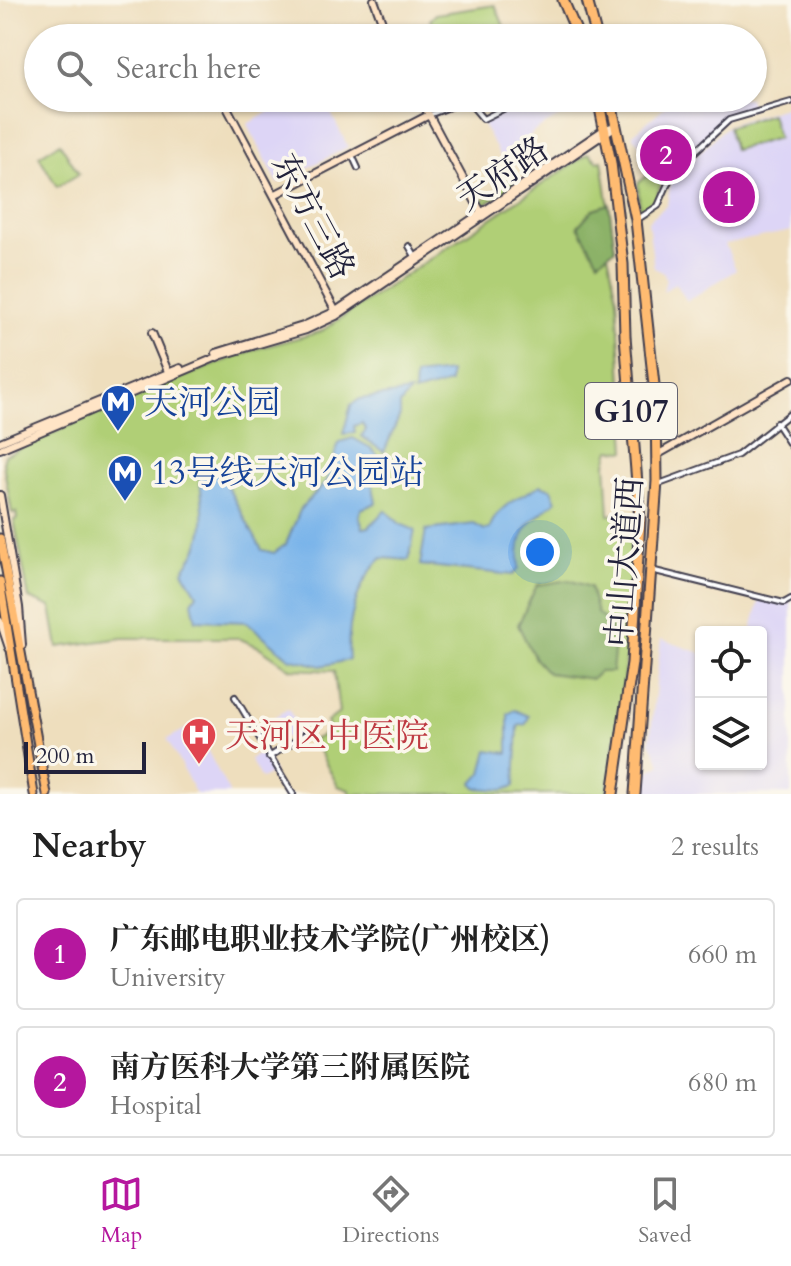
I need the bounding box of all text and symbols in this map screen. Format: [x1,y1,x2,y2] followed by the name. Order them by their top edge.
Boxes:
[24,24,767,112] search box
[52,46,96,90] icon: search
[116,48,261,89] text: Search here
[640,125,692,185] pin: 2
[447,126,558,221] street label: 天府路
[261,146,365,287] street label: 东方三路
[703,167,755,227] pin: 1
[144,380,280,426] place label: 天河公园
[99,383,137,433] metro station icon: 天河公园
[585,383,677,439] road number: G107
[151,450,424,496] place label: 13号线天河公园站
[106,453,144,503] metro station icon: 13号线天河公园站
[596,476,654,648] street label: 中山大道西
[520,532,560,572] your location
[695,626,767,770] map controls
[695,626,767,698] button: locate
[695,698,767,770] button: layers
[225,713,429,759] place label: 天河区中医院
[180,716,218,766] hospital icon: 天河区中医院
[24,738,146,774] scale bar
[36,741,94,771] text: 200 m
[32,823,147,869] text: Nearby
[671,829,759,864] text: 2 results
[110,919,550,960] text: 广东邮电职业技术学院(广州校区)
[53,937,67,972] text: 1
[688,937,757,972] text: 660 m
[110,960,226,995] text: University
[110,1047,470,1088] text: 南方医科大学第三附属医院
[53,1065,67,1100] text: 2
[688,1065,757,1100] text: 680 m
[110,1088,202,1123] text: Hospital
[99,1172,143,1250] tab: Map
[342,1172,439,1250] tab: Directions
[638,1172,692,1250] tab: Saved

